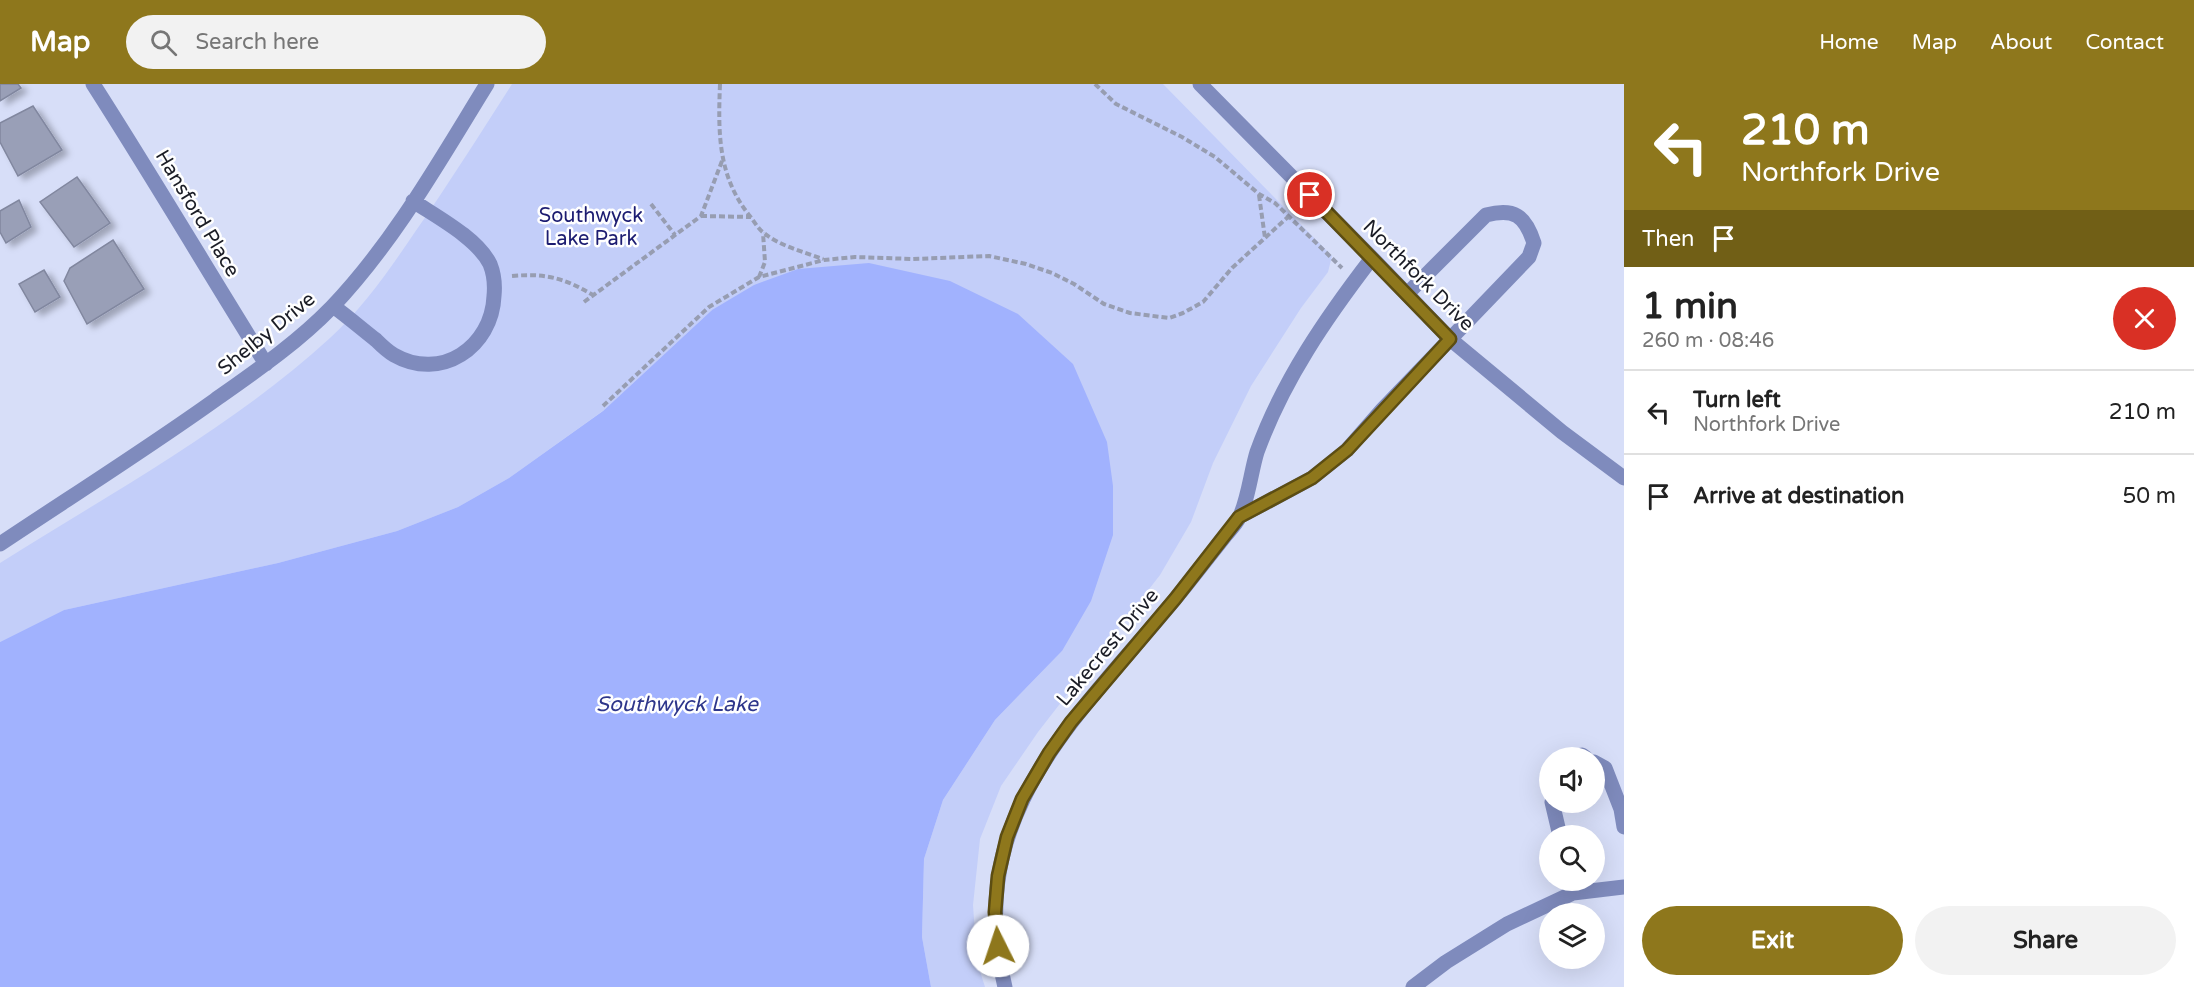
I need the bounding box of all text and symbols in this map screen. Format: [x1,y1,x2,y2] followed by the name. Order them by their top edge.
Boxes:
[126,15,546,69] search box
[30,25,90,59] text: Map
[147,26,180,59] icon: search
[195,29,319,55] text: Search here
[1819,30,1879,55] text: Home
[1912,30,1957,55] text: Map
[1990,30,2052,55] text: About
[2085,30,2164,55] text: Contact
[1741,105,1870,156] text: 210 m
[1642,108,1720,186] icon: left
[150,146,245,281] street label: Hansford Place
[1741,156,1940,189] text: Northfork Drive
[1284,169,1335,220] pin
[1293,178,1326,211] icon: arrive
[539,204,643,251] park label: Southwyck Lake Park
[1358,215,1479,336] street label: Northfork Drive
[1707,222,1740,255] icon: arrive
[1642,226,1695,252] text: Then
[1642,285,1738,328] text: 1 min
[213,287,320,380] street label: Shelby Drive
[2113,287,2176,350] button: close
[1642,329,1774,353] text: 260 m · 08:46
[1693,387,1781,413] text: Turn left
[1642,396,1675,429] icon: left
[2109,399,2176,425] text: 210 m
[1693,413,1840,437] text: Northfork Drive
[1642,480,1675,513] icon: arrive
[1693,483,1904,509] text: Arrive at destination
[2122,483,2176,509] text: 50 m
[1052,584,1164,711] street label: Lakecrest Drive
[596,692,759,717] water label: Southwyck Lake
[1539,747,1605,969] map controls
[1539,747,1605,813] button: sound
[1539,825,1605,891] button: search
[1539,903,1605,969] button: layers
[1642,906,1903,975] button: Exit
[1915,906,2176,975] button: Share
[966,914,1030,978] position arrow

